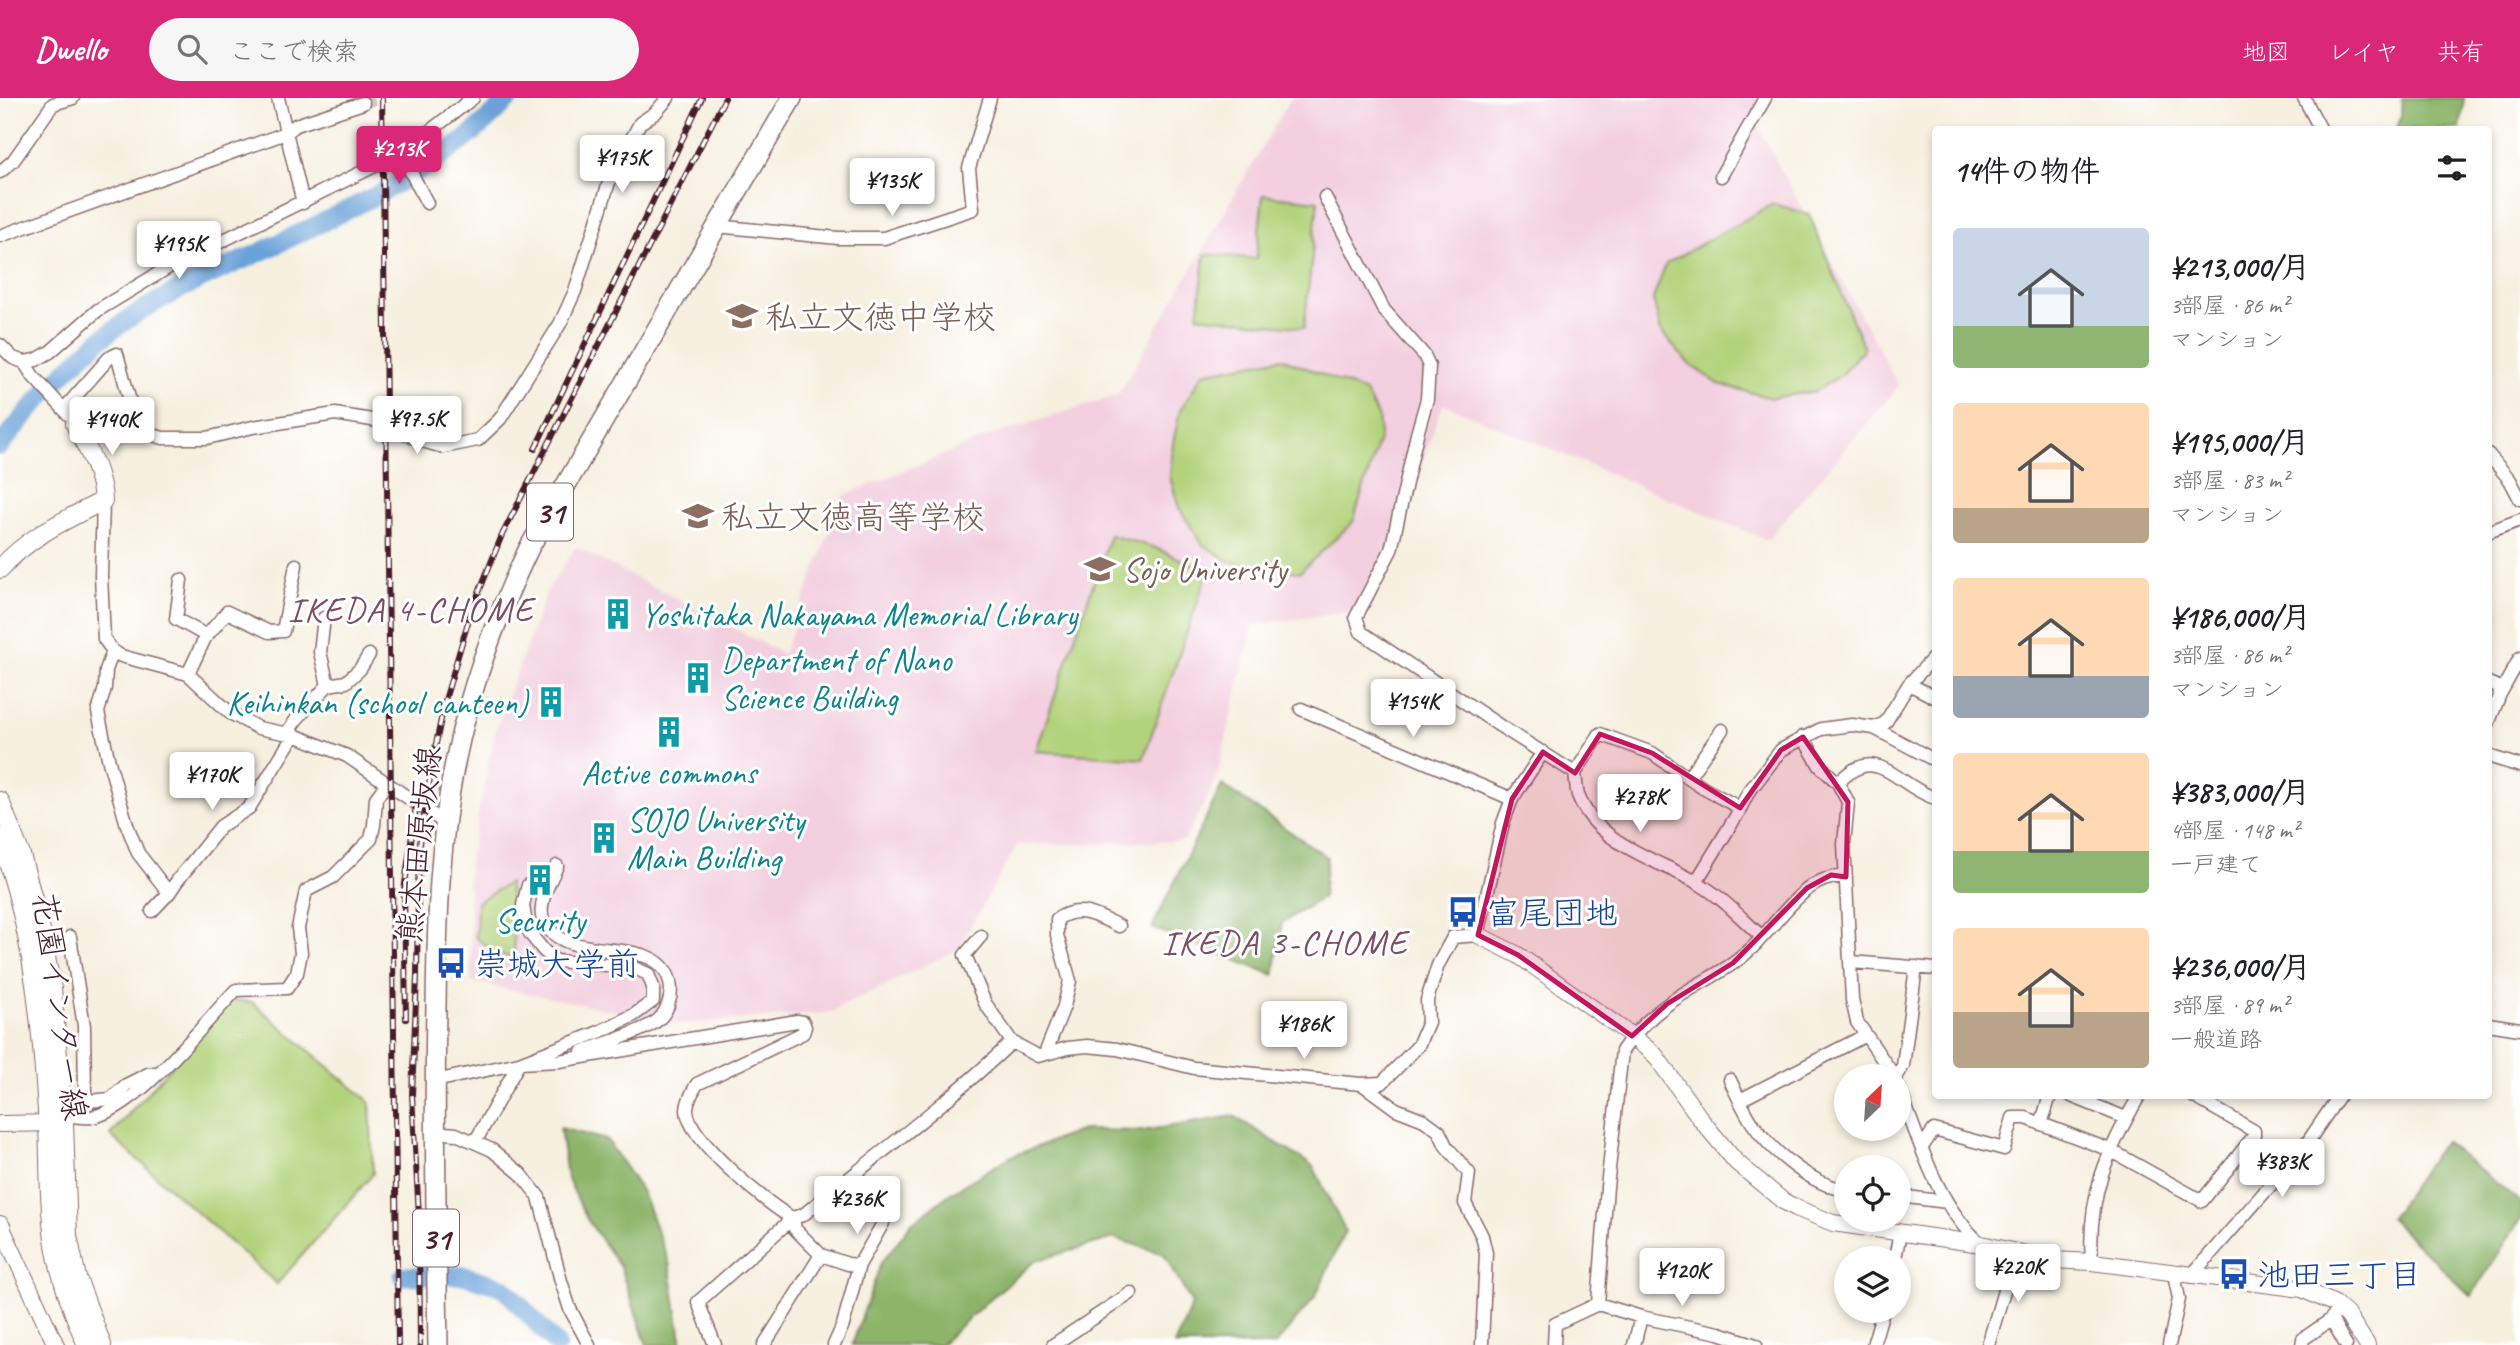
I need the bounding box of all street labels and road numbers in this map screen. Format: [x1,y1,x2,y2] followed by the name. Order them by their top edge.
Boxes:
[527,484,573,540] road number: 31
[388,743,450,945] street label: 熊本田原坂線
[23,889,97,1123] street label: 花園インター線
[413,1210,459,1266] road number: 31

